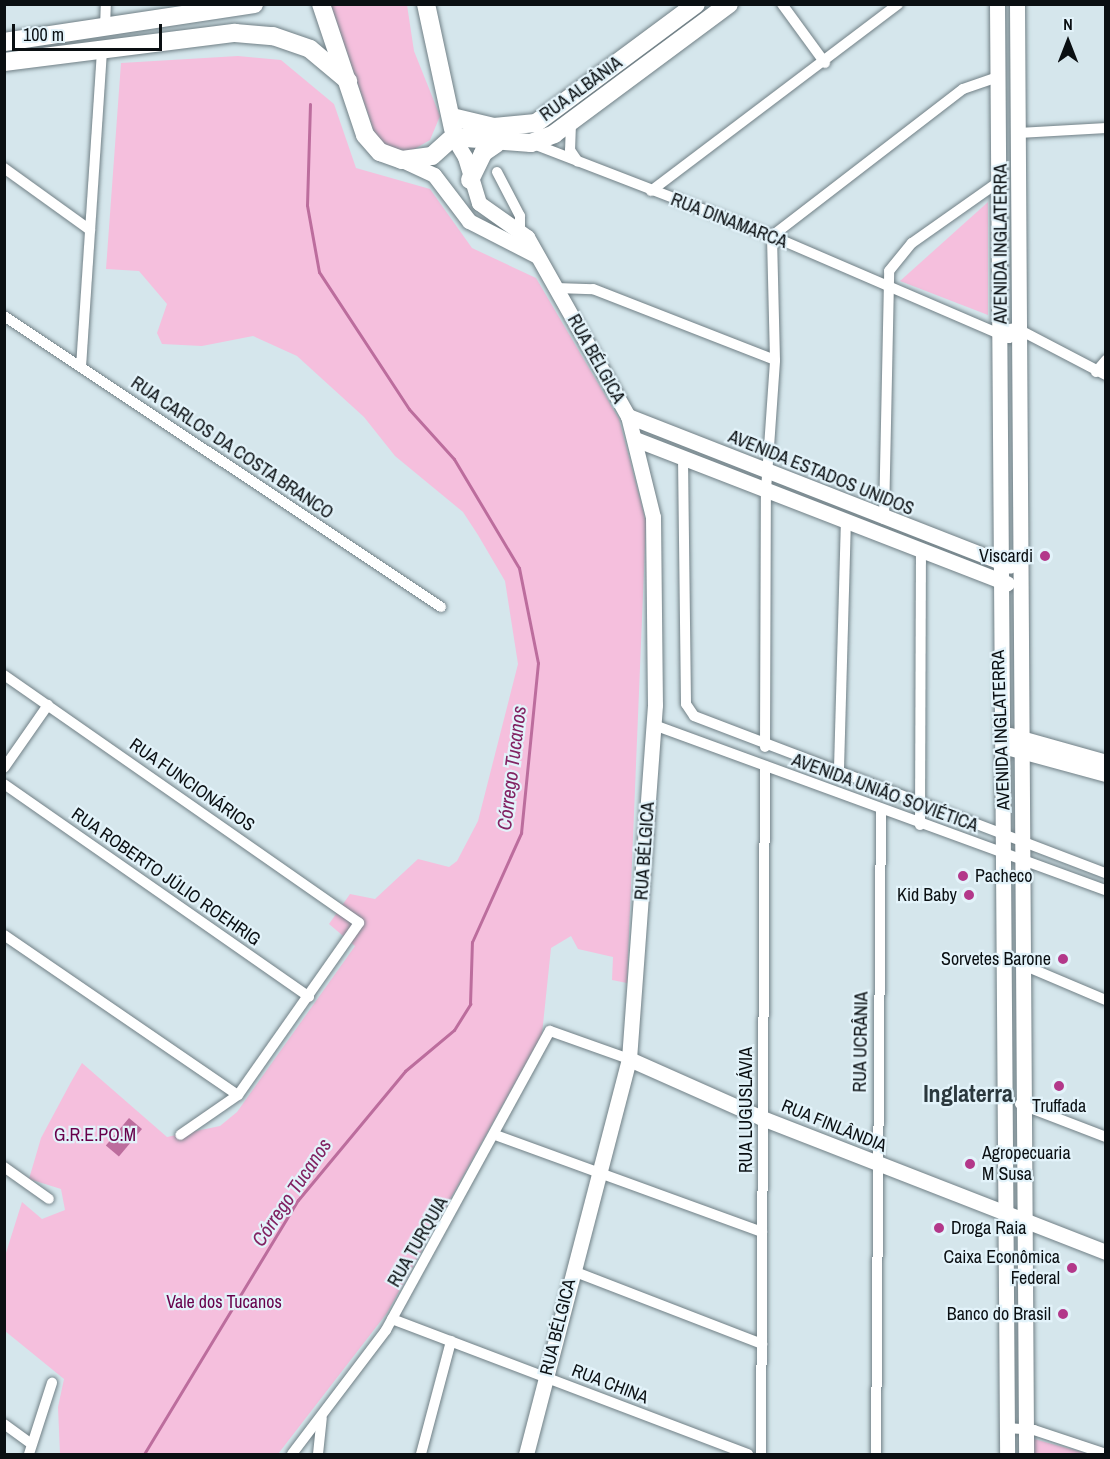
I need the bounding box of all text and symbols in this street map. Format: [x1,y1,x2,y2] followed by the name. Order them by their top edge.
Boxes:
[15,12,165,50] scale bar
[1038,12,1098,72] north arrow
[1063,13,1073,35] text: N
[23,22,64,47] text: 100 m
[535,52,627,126] street label: RUA ALBÂNIA
[990,163,1012,325] street label: AVENIDA INGLATERRA
[667,189,791,253] street label: RUA DINAMARCA
[562,310,630,408] street label: RUA BÉLGICA
[126,371,338,525] street label: RUA CARLOS DA COSTA BRANCO
[725,426,917,520] street label: AVENIDA ESTADOS UNIDOS
[979,545,1033,567] place label: Viscardi
[1038,549,1052,563] marker: Viscardi
[987,649,1015,811] street label: AVENIDA INGLATERRA
[491,704,531,832] water label: Córrego Tucanos
[125,734,259,836] street label: RUA FUNCIONÁRIOS
[789,749,981,837] street label: AVENIDA UNIÃO SOVIÉTICA
[631,801,659,901] street label: RUA BÉLGICA
[67,803,265,951] street label: RUA ROBERTO JÚLIO ROEHRIG
[975,865,1032,887] place label: Pacheco
[956,869,970,883] marker: Pacheco
[897,884,957,906] place label: Kid Baby
[962,888,976,902] marker: Kid Baby
[941,948,1051,970] place label: Sorvetes Barone
[1056,952,1070,966] marker: Sorvetes Barone
[849,991,873,1093] street label: RUA UCRÂNIA
[735,1047,757,1173] street label: RUA LUGUSLÁVIA
[1052,1079,1066,1093] marker: Truffada
[923,1080,1013,1108] district label: Inglaterra
[778,1095,890,1157] street label: RUA FINLÂNDIA
[1032,1095,1086,1117] place label: Truffada
[54,1124,136,1146] park label: G.R.E.PO.M
[246,1133,336,1251] water label: Córrego Tucanos
[982,1143,1071,1186] place label: Agropecuaria M Susa
[963,1157,977,1171] marker: Agropecuaria M Susa
[383,1193,453,1291] street label: RUA TURQUIA
[951,1217,1026,1239] place label: Droga Raia
[932,1221,946,1235] marker: Droga Raia
[944,1247,1060,1290] place label: Caixa Econômica Federal
[1065,1261,1079,1275] marker: Caixa Econômica Federal
[536,1276,580,1378] street label: RUA BÉLGICA
[166,1291,282,1313] park label: Vale dos Tucanos
[947,1303,1051,1325] place label: Banco do Brasil
[1056,1307,1070,1321] marker: Banco do Brasil
[568,1359,652,1409] street label: RUA CHINA

